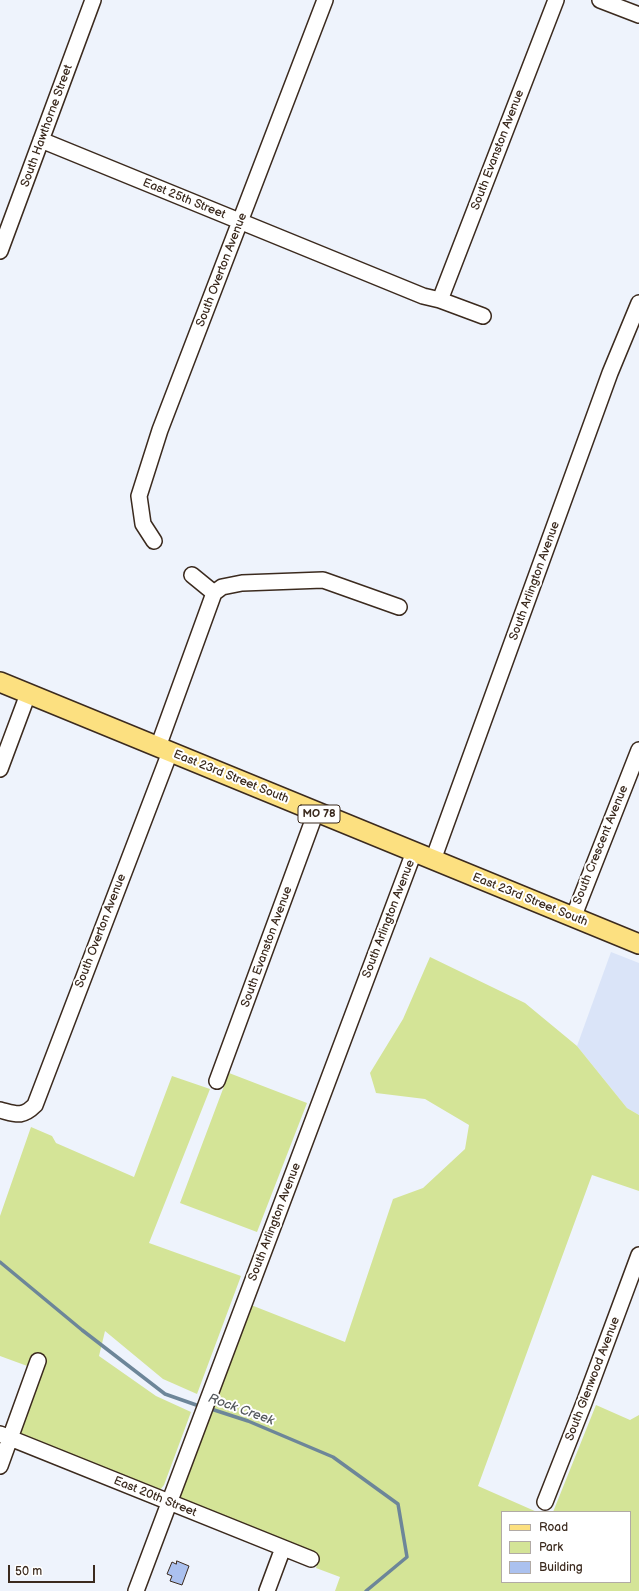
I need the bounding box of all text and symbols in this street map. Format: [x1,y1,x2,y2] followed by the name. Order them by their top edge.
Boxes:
[18,63,76,189] street label: South Hawthorne Street
[468,88,528,212] street label: South Evanston Avenue
[140,176,228,222] street label: East 25th Street
[194,211,250,329] street label: South Overton Avenue
[507,520,563,642] street label: South Arlington Avenue
[171,747,291,807] street label: East 23rd Street South
[570,783,632,907] street label: South Crescent Avenue
[298,805,340,823] road number: MO 78
[360,858,418,980] street label: South Arlington Avenue
[470,870,590,930] street label: East 23rd Street South
[73,872,129,990] street label: South Overton Avenue
[238,885,296,1009] street label: South Evanston Avenue
[246,1161,304,1283] street label: South Arlington Avenue
[563,1315,623,1443] street label: South Glenwood Avenue
[206,1391,276,1429] water label: Rock Creek
[111,1474,199,1520] street label: East 20th Street
[501,1511,631,1583] legend
[539,1520,568,1535] text: Road
[539,1540,563,1555] text: Park
[10,1557,97,1583] scale bar
[539,1560,583,1575] text: Building
[15,1564,42,1579] text: 50 m

